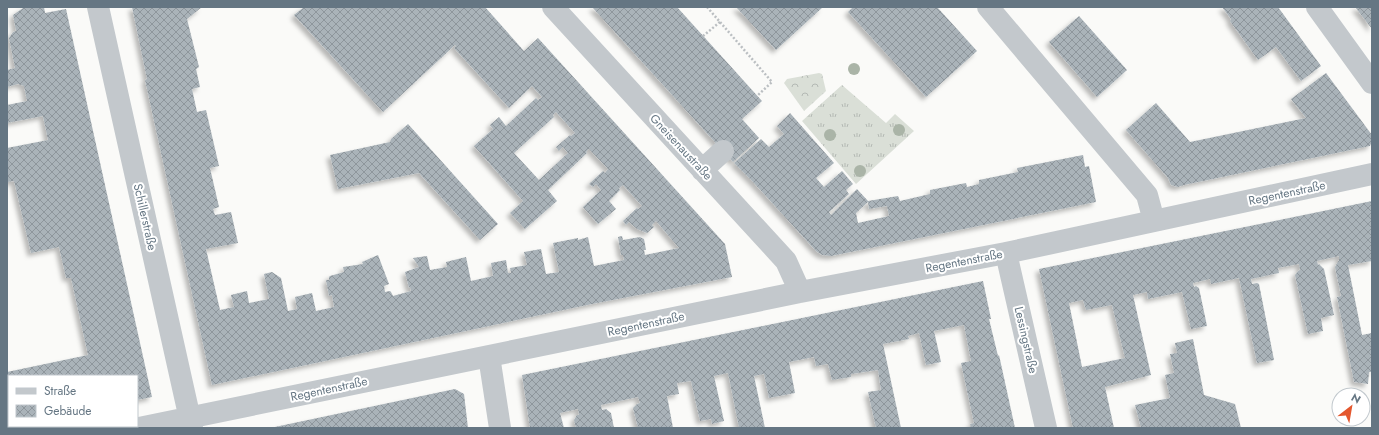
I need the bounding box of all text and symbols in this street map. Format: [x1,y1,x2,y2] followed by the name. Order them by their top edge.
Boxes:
[645,110,717,184] street label: Gneisenaustraße
[1247,176,1327,210] street label: Regentenstraße
[129,182,161,252] street label: Schillerstraße
[924,245,1004,277] street label: Regentenstraße
[1010,305,1042,375] street label: Lessingstraße
[606,307,686,341] street label: Regentenstraße
[289,372,369,406] street label: Regentenstraße
[8,375,138,427] legend
[44,382,76,400] text: Straße
[1331,387,1371,427] north arrow
[1348,389,1364,408] text: N
[44,402,91,420] text: Gebäude

